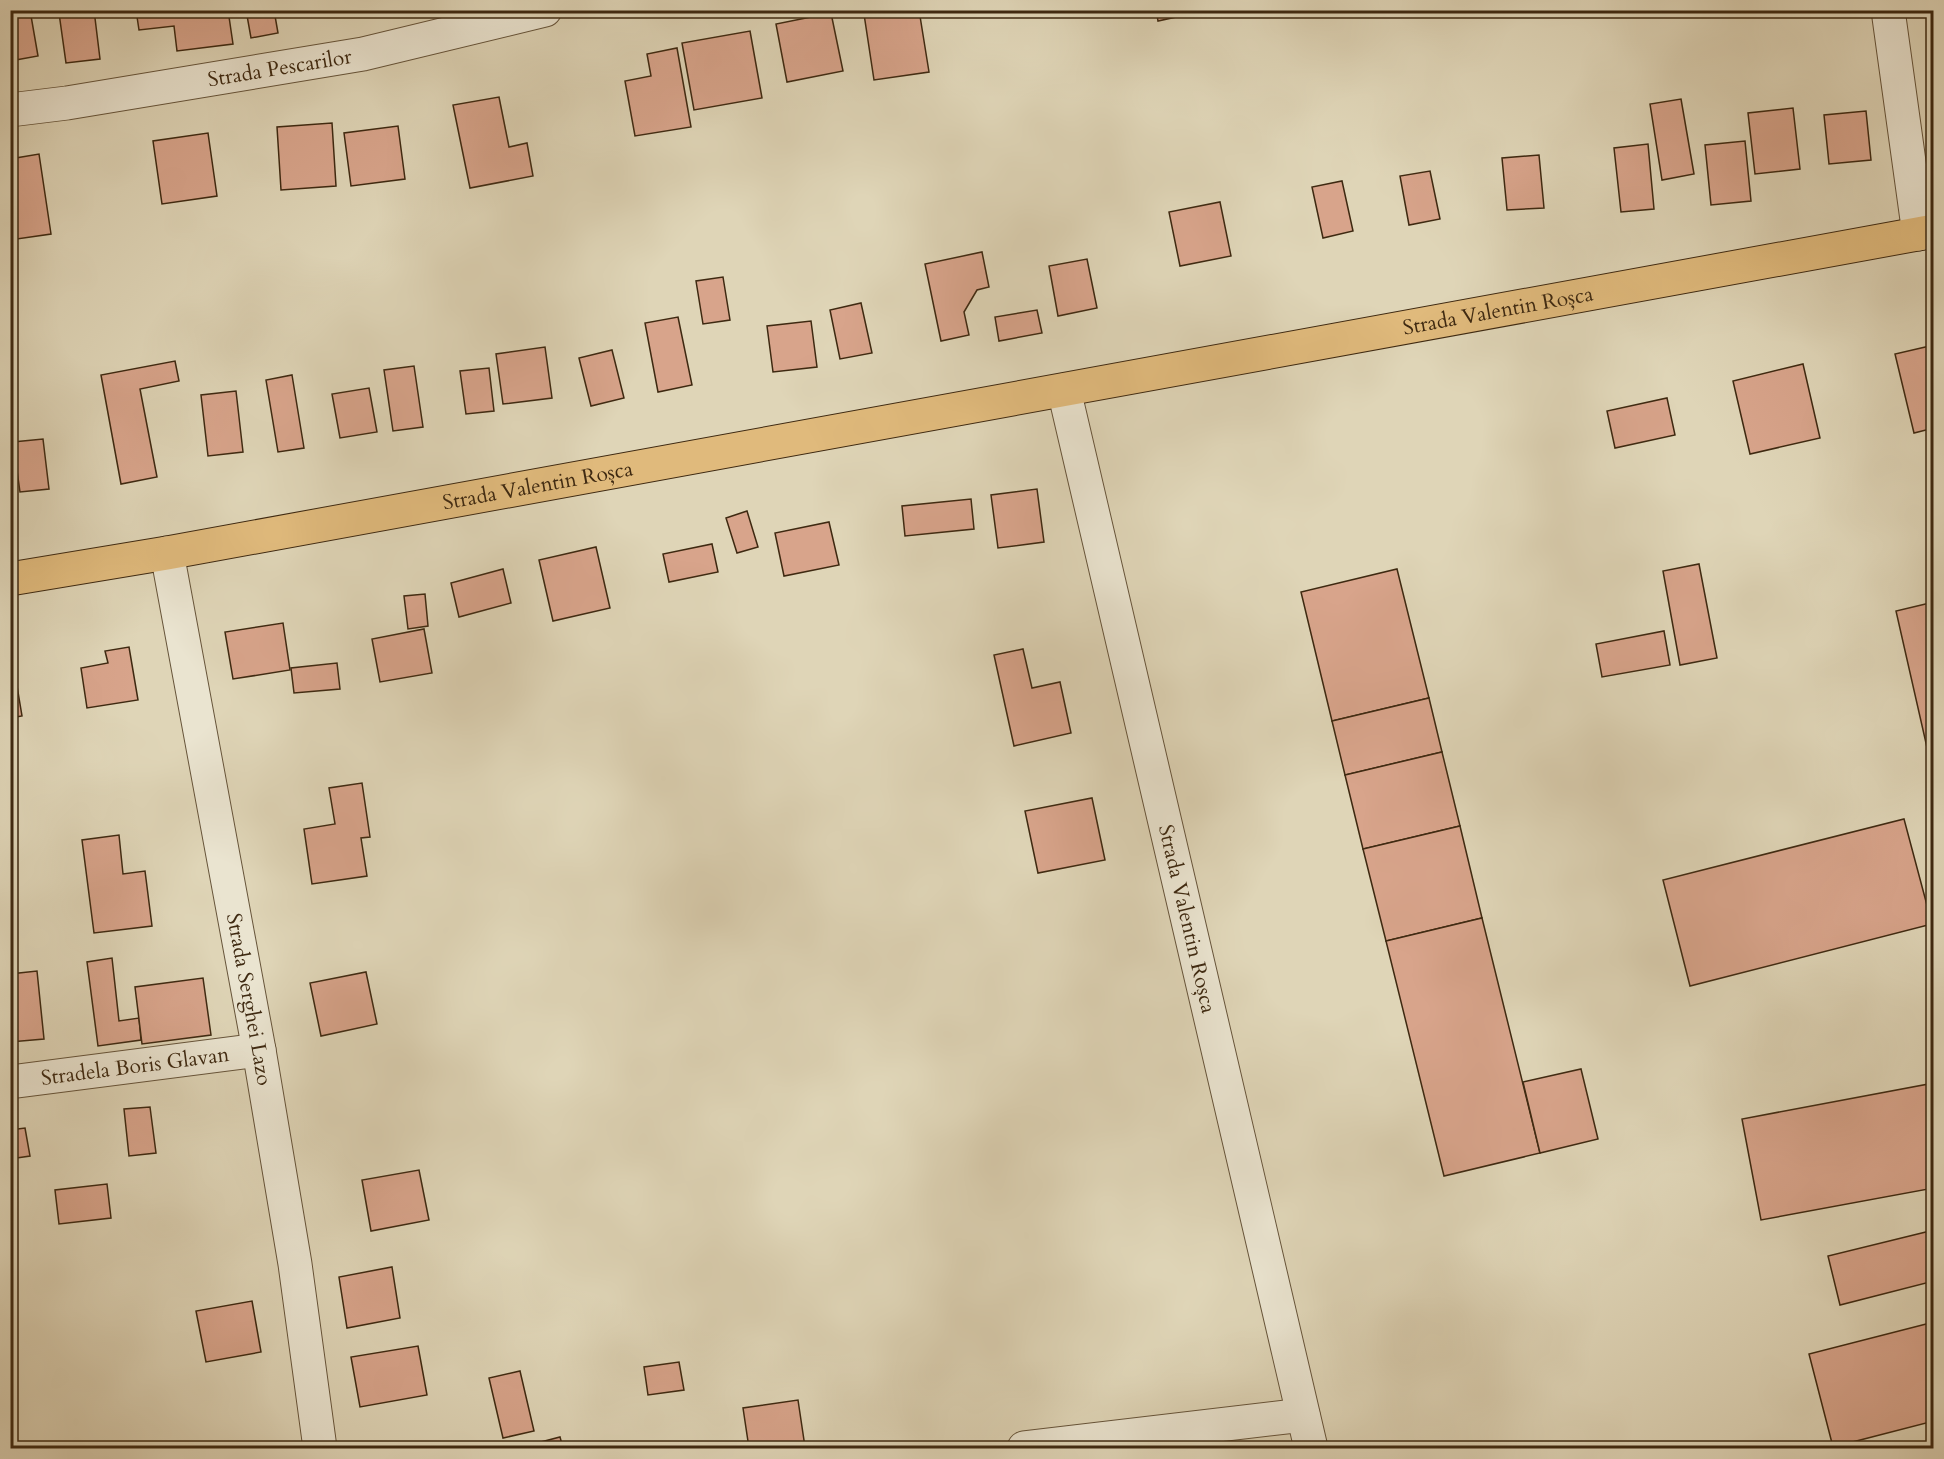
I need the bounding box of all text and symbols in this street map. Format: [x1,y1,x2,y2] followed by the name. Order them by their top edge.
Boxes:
[206,42,354,94] street label: Strada Pescarilor
[1400,279,1595,342] street label: Strada Valentin Roșca
[440,454,635,517] street label: Strada Valentin Roșca
[1151,822,1223,1016] street label: Strada Valentin Roșca
[219,911,279,1088] street label: Strada Serghei Lazo
[39,1039,231,1092] street label: Stradela Boris Glavan

